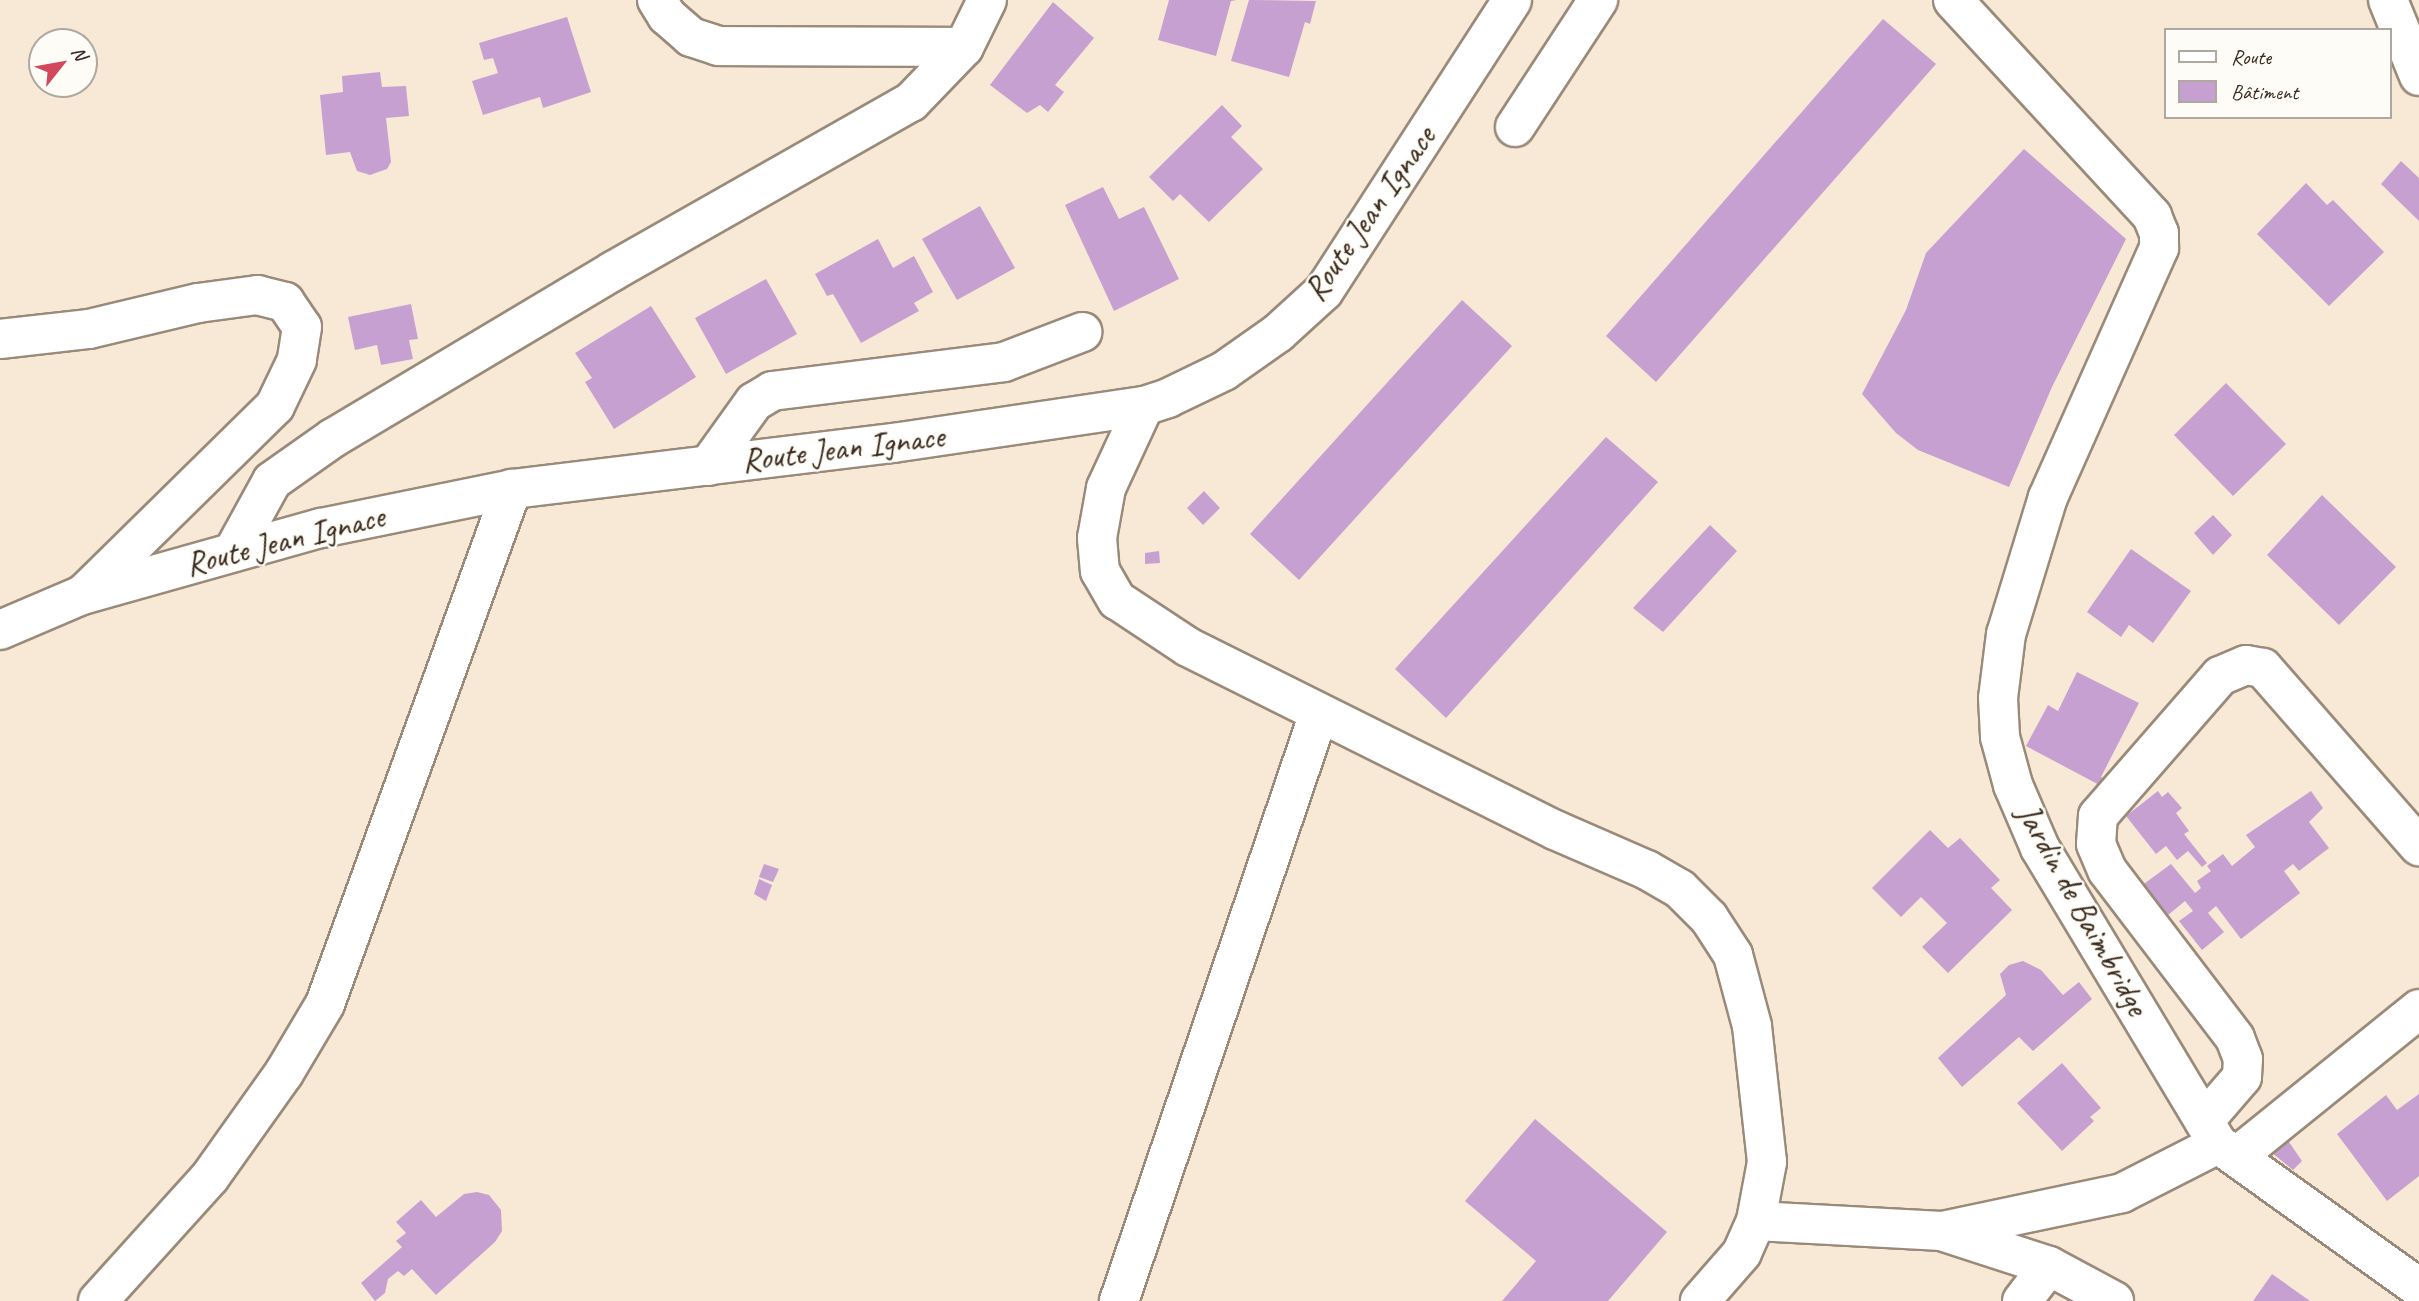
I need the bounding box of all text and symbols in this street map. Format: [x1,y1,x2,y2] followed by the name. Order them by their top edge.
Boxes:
[28,28,98,98] north arrow
[2164,28,2391,119] legend
[66,42,93,64] text: N
[2231,44,2271,70] text: Route
[2231,79,2298,105] text: Bâtiment
[1295,119,1445,309] street label: Route Jean Ignace
[739,417,947,481] street label: Route Jean Ignace
[181,497,389,585] street label: Route Jean Ignace
[2008,798,2156,1022] street label: Jardin de Baimbridge

